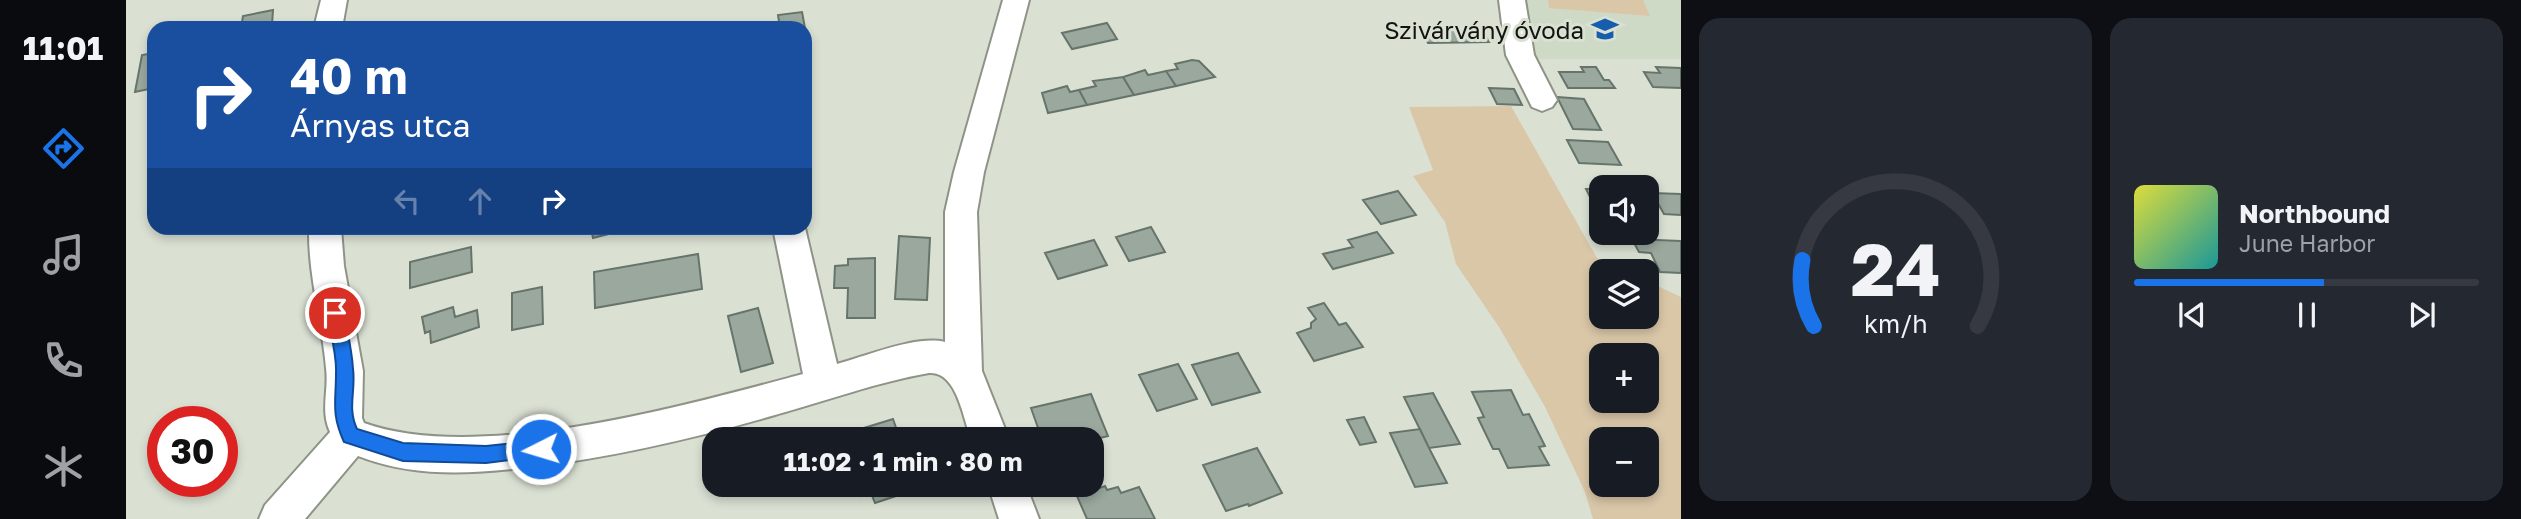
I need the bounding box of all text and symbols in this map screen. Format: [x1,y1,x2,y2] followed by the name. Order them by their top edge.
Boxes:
[1590,14,1620,44] school or university icon: Szivárvány óvoda
[1384,15,1584,44] place label: Szivárvány óvoda
[23,29,103,67] text: 11:01
[290,46,408,105] text: 40 m
[175,49,266,140] icon: right
[290,106,471,144] text: Árnyas utca
[39,124,88,173] icon: directions
[1589,175,1659,497] map controls
[1589,175,1659,245] button: sound
[388,182,426,220] icon: left
[461,182,499,220] icon: ahead
[534,182,572,220] icon: right
[2239,198,2390,229] text: Northbound
[1851,225,1940,312] text: 24
[2239,229,2375,257] text: June Harbor
[39,230,88,279] icon: music
[1589,259,1659,329] button: layers
[305,283,365,343] pin
[316,294,354,332] icon: arrive
[2173,296,2211,334] icon: previous
[2288,296,2326,334] icon: pause
[2403,296,2441,334] icon: next
[1864,307,1927,338] text: km/h
[39,336,88,385] icon: phone
[1589,343,1659,413] button: +
[147,406,238,497] speed limit sign: 30
[504,412,578,486] position arrow
[1589,427,1659,497] button: −
[39,442,88,491] icon: climate
[784,446,1022,477] text: 11:02 · 1 min · 80 m

